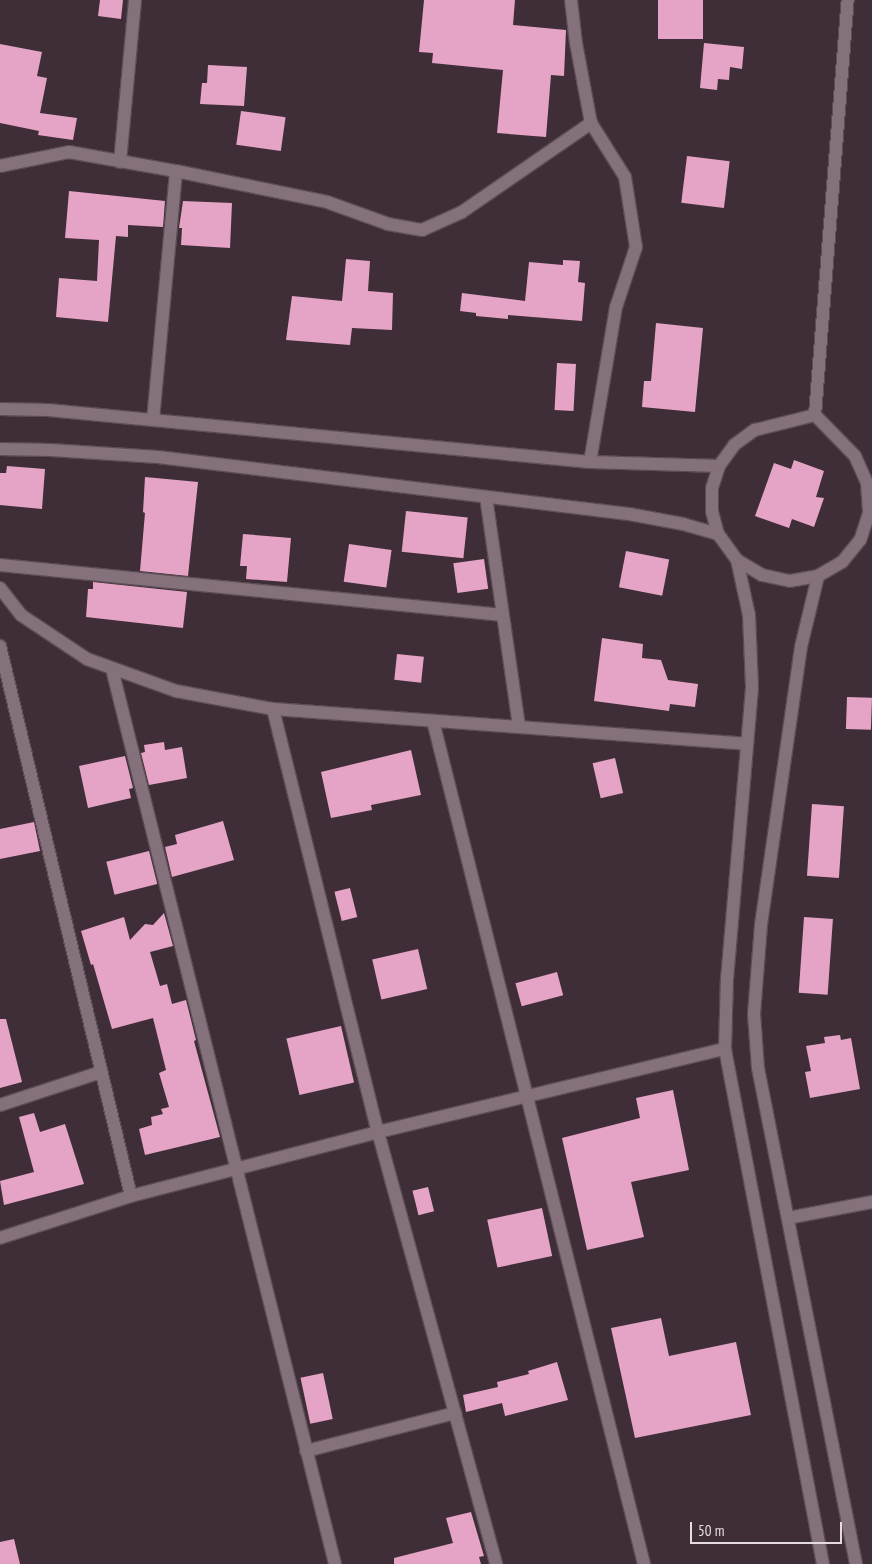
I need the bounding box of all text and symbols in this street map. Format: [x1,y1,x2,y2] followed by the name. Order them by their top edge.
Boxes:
[692,1512,844,1544] scale bar
[698,1521,724,1540] text: 50 m

